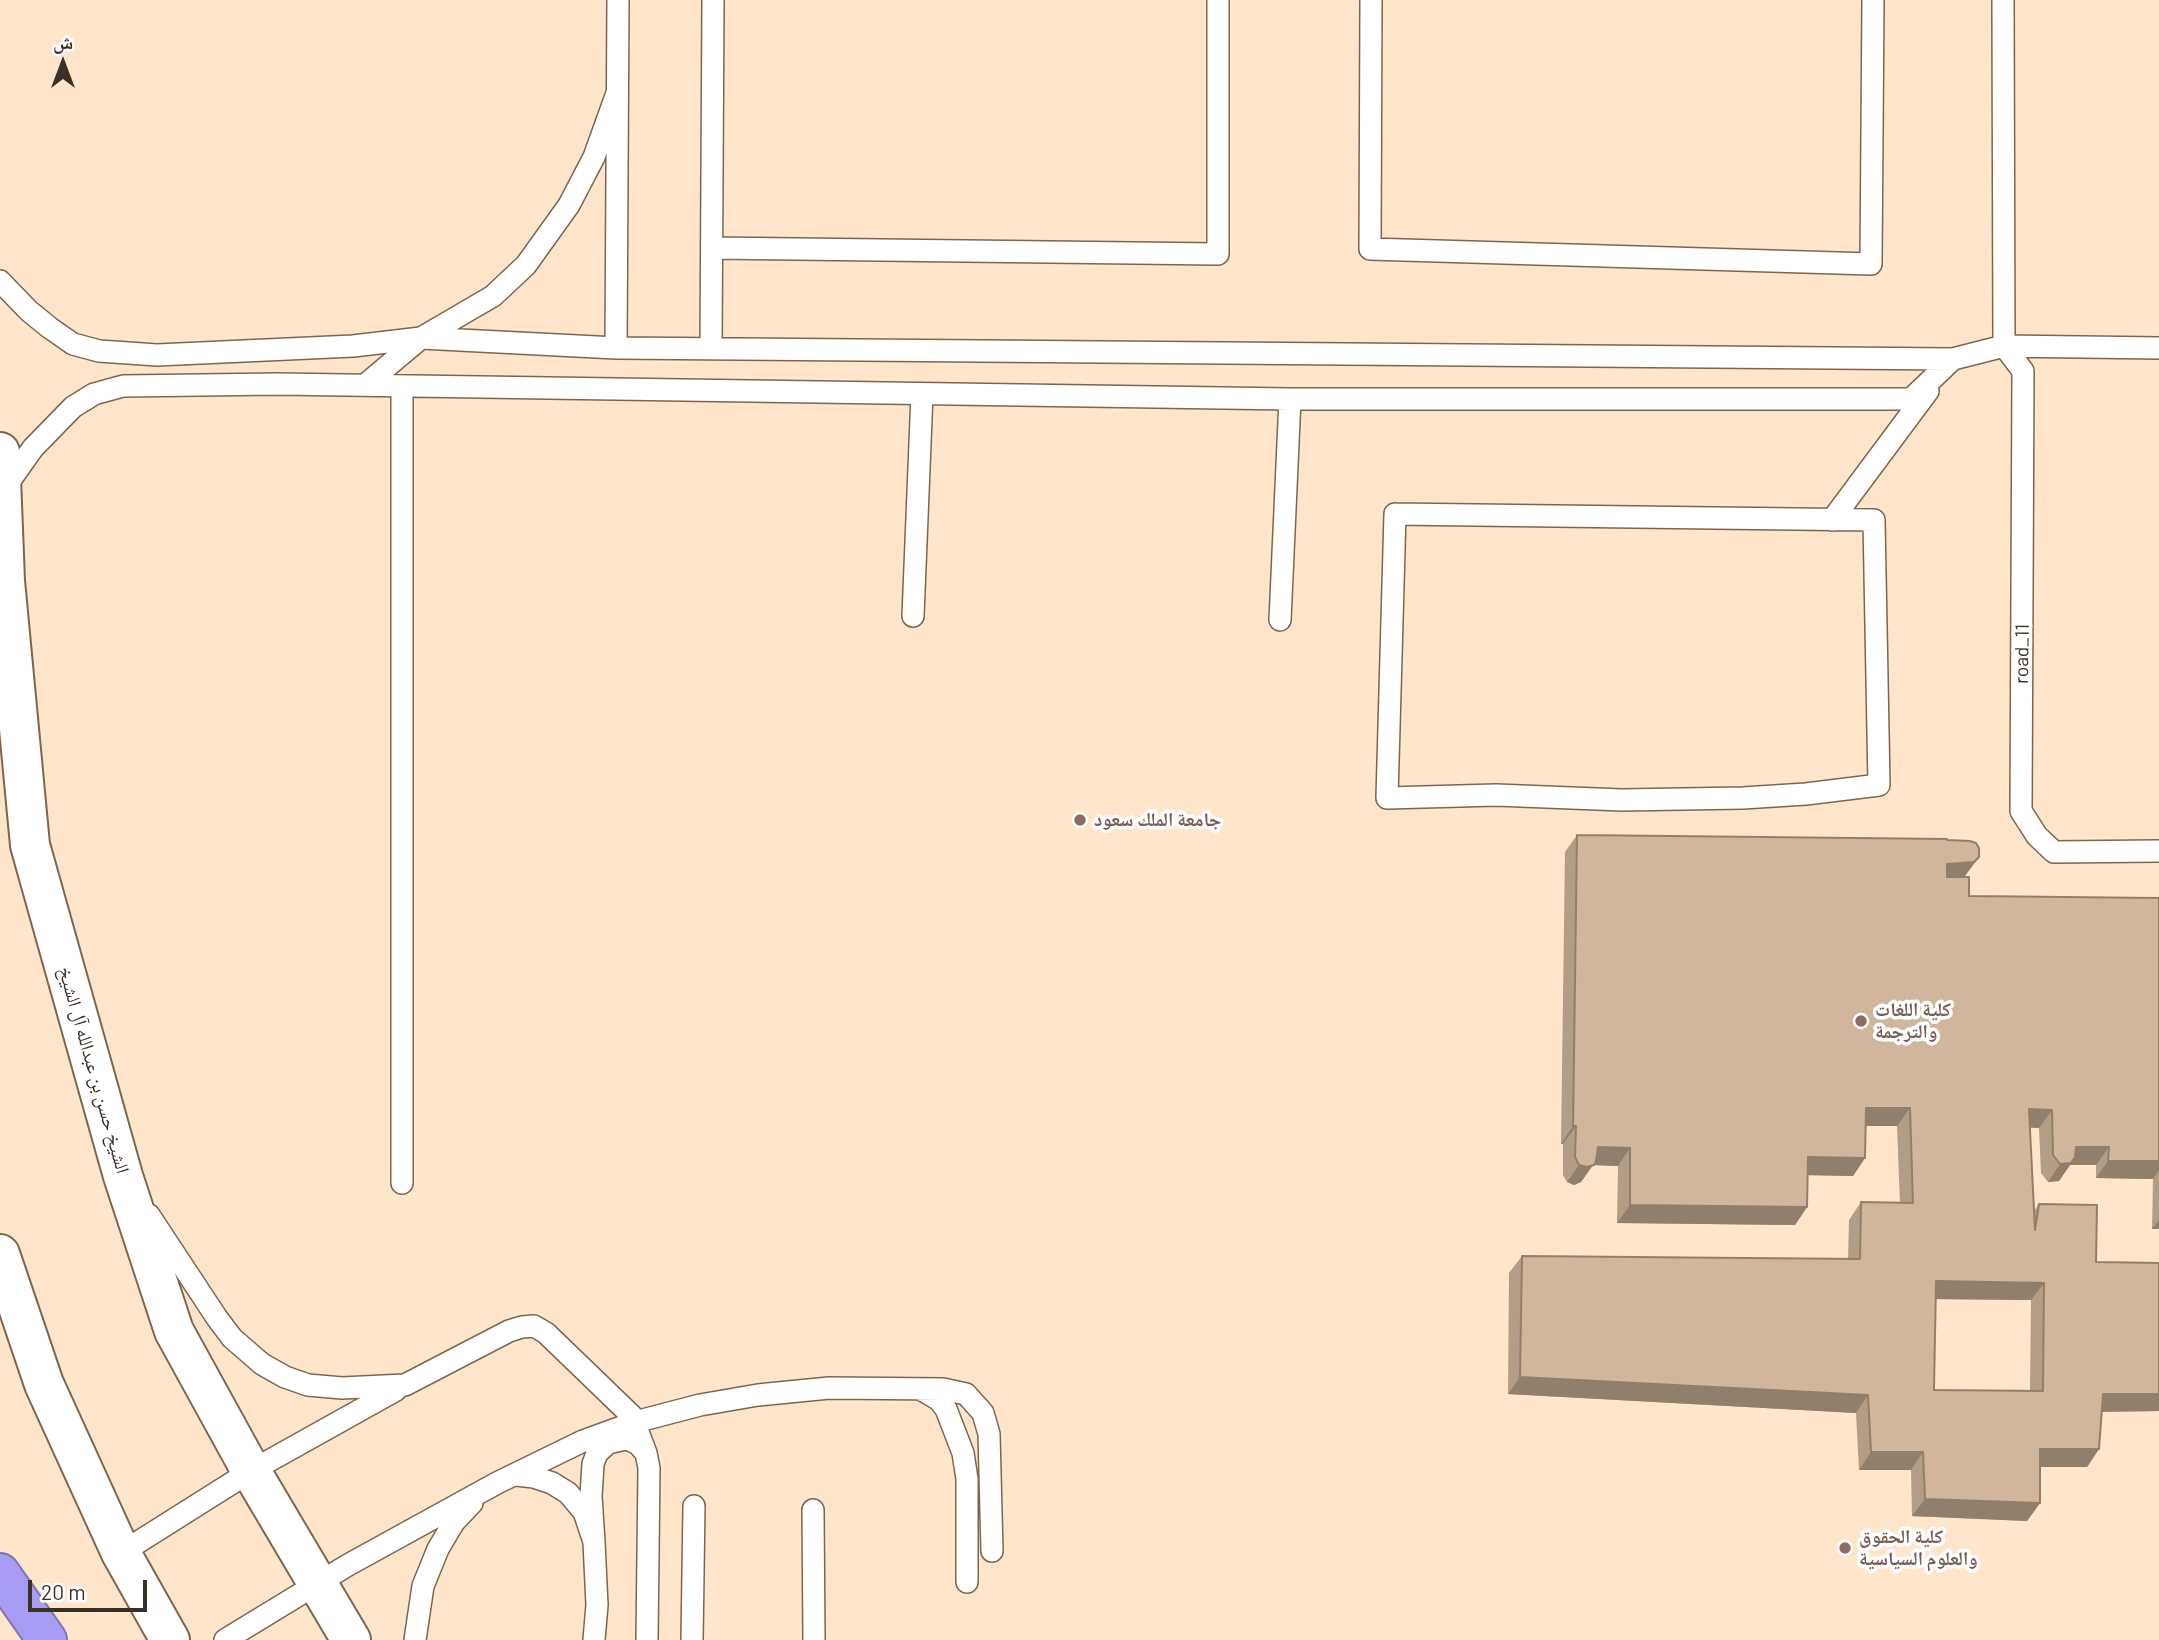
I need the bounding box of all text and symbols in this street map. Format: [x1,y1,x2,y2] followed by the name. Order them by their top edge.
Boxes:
[28,28,98,98] north arrow
[53,30,73,53] text: ش
[2010,624,2034,684] street label: road_11
[1094,809,1221,831] place label: جامعة الملك سعود
[1072,812,1088,828] marker: جامعة الملك سعود
[54,964,134,1176] street label: الشيخ حسن بن عبدالله آل الشيخ
[1875,999,1951,1043] place label: كلية اللغات والترجمة
[1853,1013,1869,1029] marker: كلية اللغات والترجمة
[1859,1526,1978,1570] place label: كلية الحقوق والعلوم السياسية
[1837,1540,1853,1556] marker: كلية الحقوق والعلوم السياسية
[32,1566,150,1610] scale bar
[41,1579,86,1604] text: 20 m

